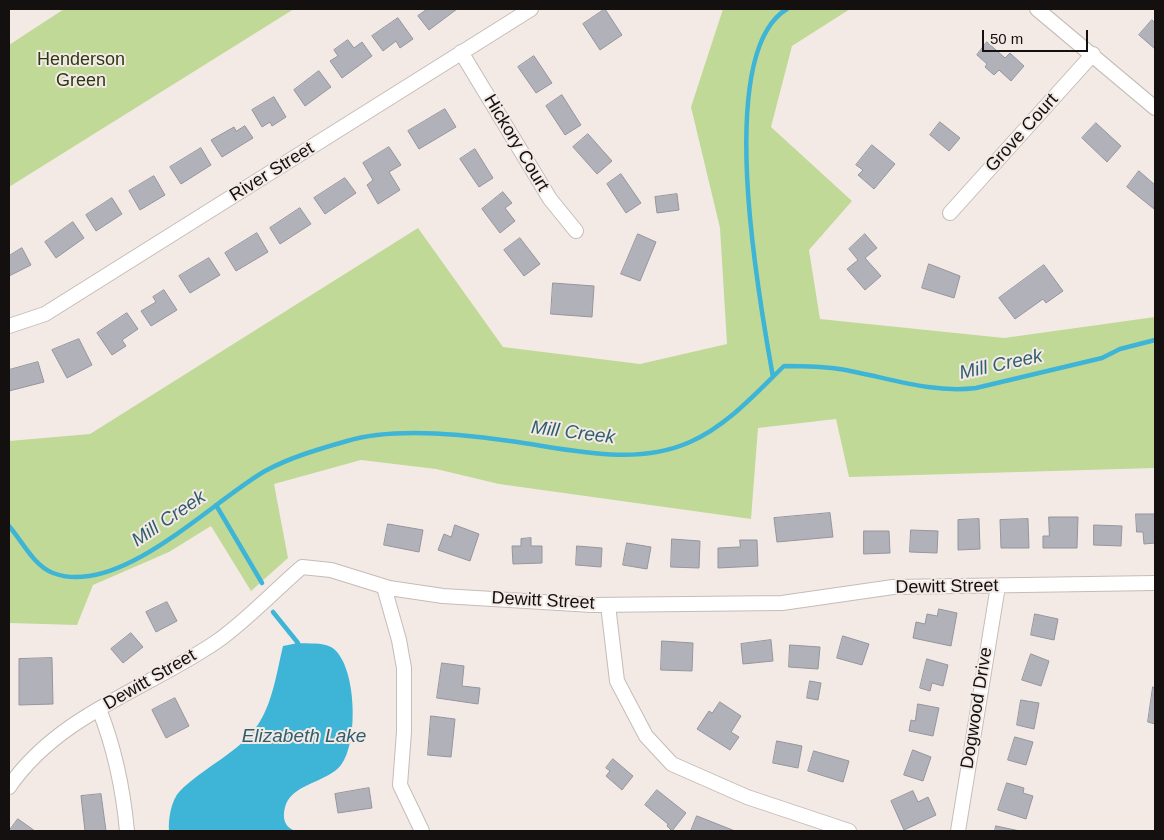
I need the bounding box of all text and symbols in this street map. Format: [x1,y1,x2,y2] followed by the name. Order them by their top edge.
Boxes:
[984,20,1090,52] scale bar
[990,30,1023,47] text: 50 m
[37,49,125,92] park label: Henderson Green
[981,89,1063,177] street label: Grove Court
[479,91,553,195] street label: Hickory Court
[226,138,318,206] street label: River Street
[957,345,1045,385] water label: Mill Creek
[530,417,616,449] water label: Mill Creek
[128,486,210,552] water label: Mill Creek
[895,575,999,599] street label: Dewitt Street
[491,588,595,614] street label: Dewitt Street
[100,645,200,715] street label: Dewitt Street
[957,646,997,770] street label: Dogwood Drive
[242,726,366,748] water label: Elizabeth Lake

